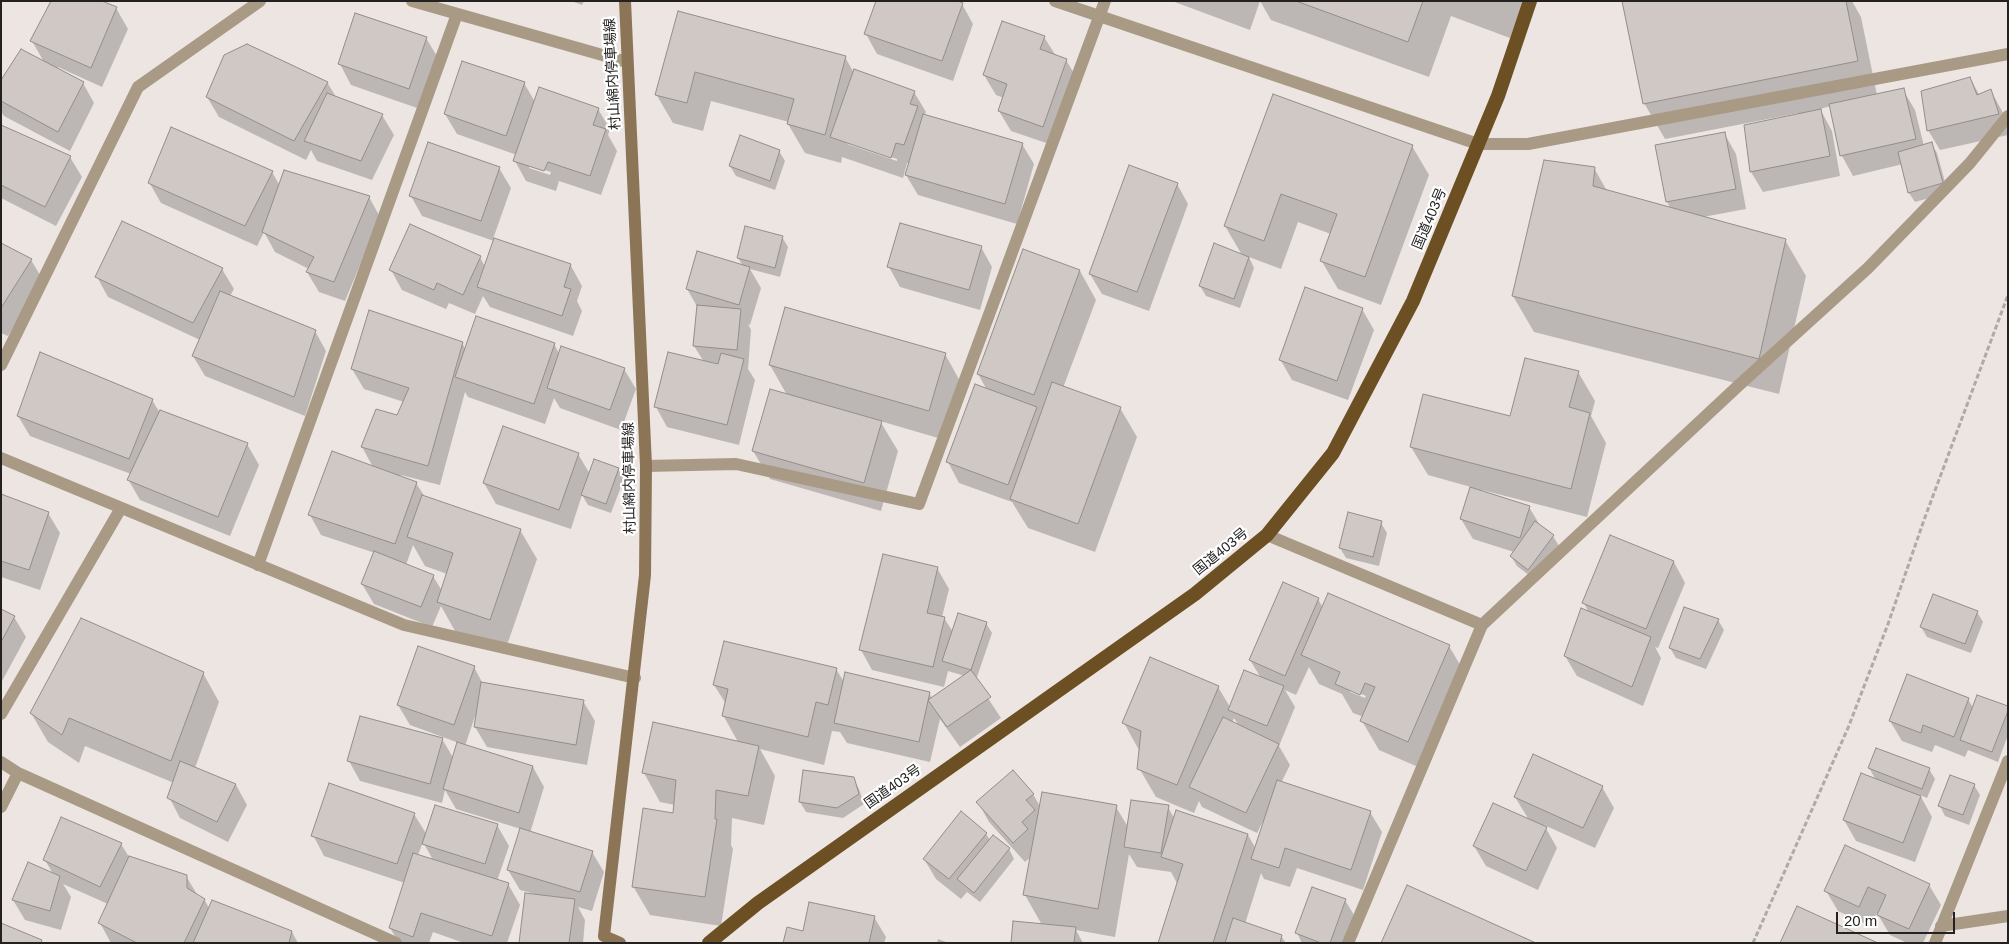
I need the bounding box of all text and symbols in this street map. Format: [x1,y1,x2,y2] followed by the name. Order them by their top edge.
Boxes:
[602,18,624,130] street label: 村山綿内停車場線
[1409,186,1451,252] street label: 国道403号
[621,422,639,534] street label: 村山綿内停車場線
[1190,525,1252,579] street label: 国道403号
[861,761,925,813] street label: 国道403号
[1839,902,1958,934] scale bar
[1844,912,1877,929] text: 20 m

